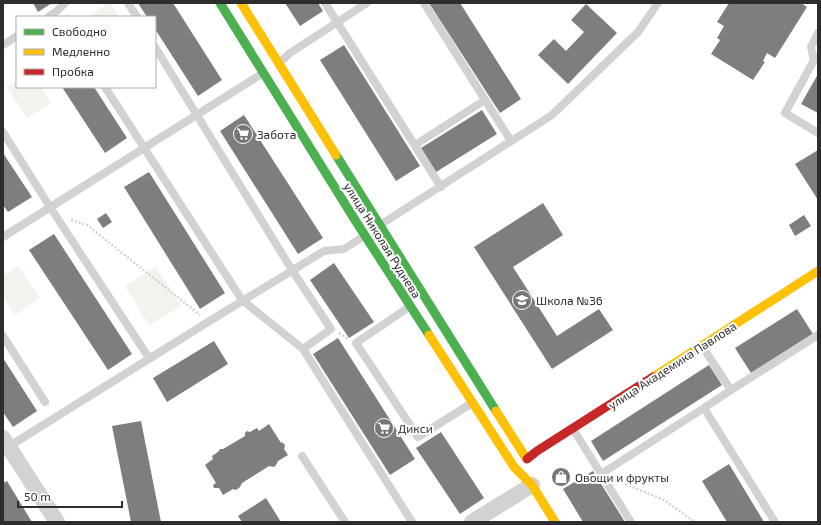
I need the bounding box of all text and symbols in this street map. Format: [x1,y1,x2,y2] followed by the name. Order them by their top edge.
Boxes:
[16,16,156,88] legend
[52,24,107,38] text: Свободно
[52,44,110,58] text: Медленно
[52,64,94,78] text: Пробка
[232,123,254,145] supermarket icon: Забота
[257,127,296,141] place label: Забота
[341,180,424,301] street label: улица Николая Руднева
[511,289,533,311] school or university icon: Школа №36
[536,293,603,307] place label: Школа №36
[605,318,739,413] street label: улица Академика Павлова
[373,417,395,439] supermarket icon: Дикси
[398,421,433,435] place label: Дикси
[550,466,572,488] shop icon: Овощи и фрукты
[575,470,669,485] place label: Овощи и фрукты
[18,483,122,509] scale bar
[24,489,51,503] text: 50 m

